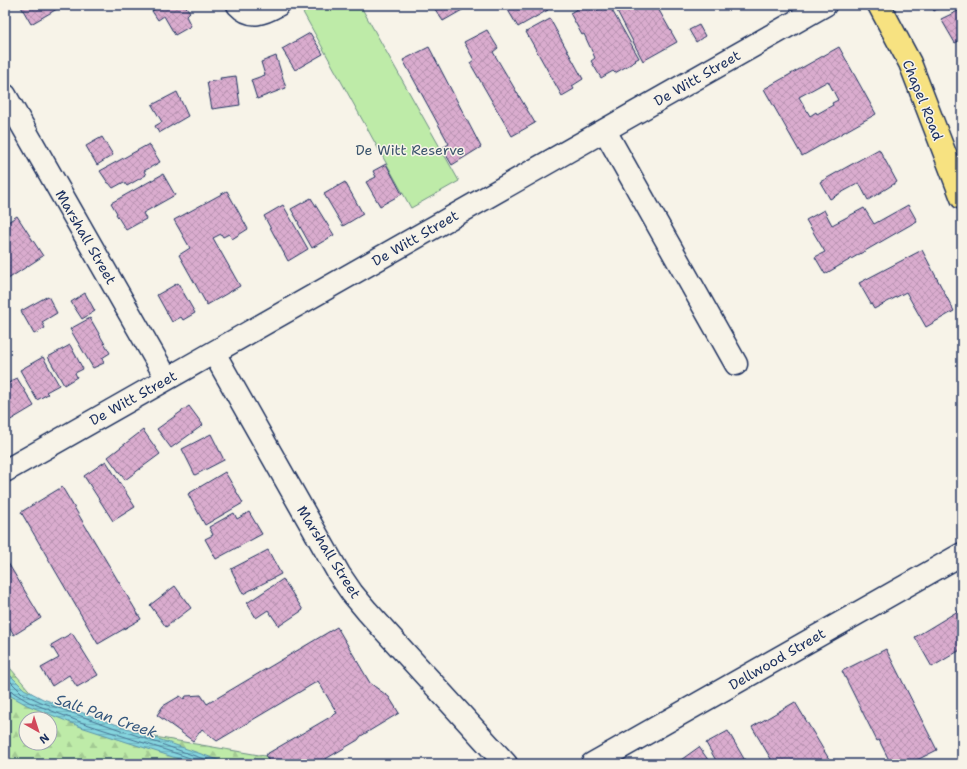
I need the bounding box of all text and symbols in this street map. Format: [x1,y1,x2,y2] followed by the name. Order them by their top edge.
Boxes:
[651,46,743,110] street label: De Witt Street
[899,57,947,143] street label: Chapel Road
[356,141,465,159] park label: De Witt Reserve
[52,186,120,288] street label: Marshall Street
[369,206,461,270] street label: De Witt Street
[86,367,180,429] street label: De Witt Street
[293,502,365,602] street label: Marshall Street
[725,624,829,694] street label: Dellwood Street
[52,689,160,743] water label: Salt Pan Creek
[18,711,58,751] north arrow
[36,730,52,747] text: N

